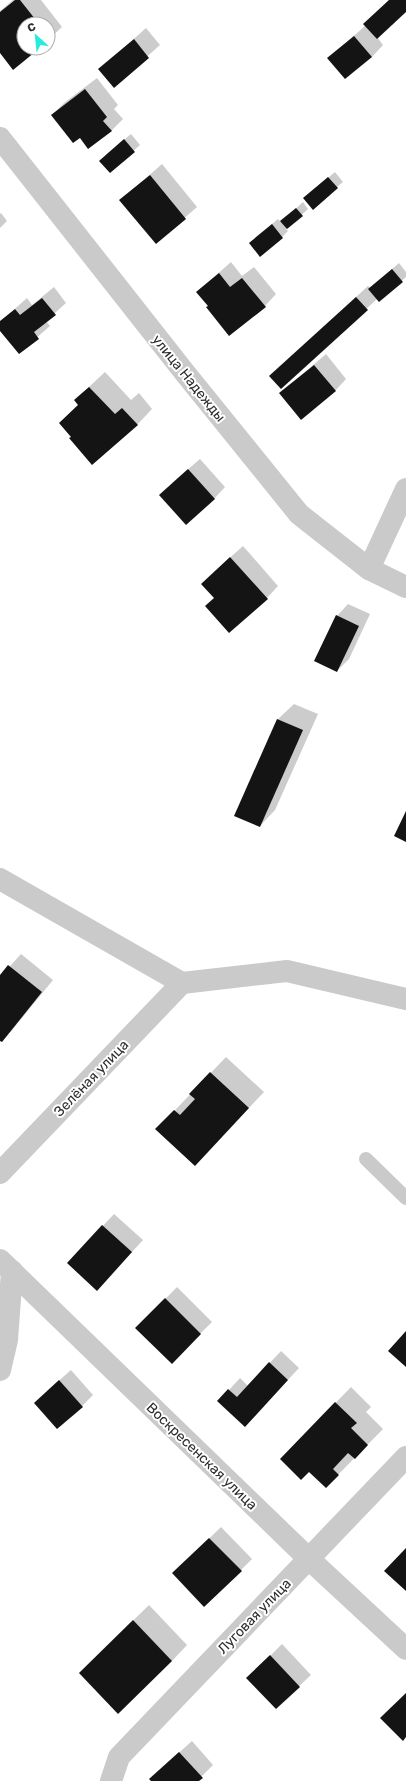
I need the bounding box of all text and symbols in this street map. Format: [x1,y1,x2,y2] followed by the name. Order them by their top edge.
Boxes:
[16,16,56,56] north arrow
[25,20,38,35] text: С
[148,331,229,425] street label: улица Надежды
[51,1036,132,1120] street label: Зелёная улица
[143,1399,260,1514] street label: Воскресенская улица
[214,1575,295,1658] street label: Луговая улица

